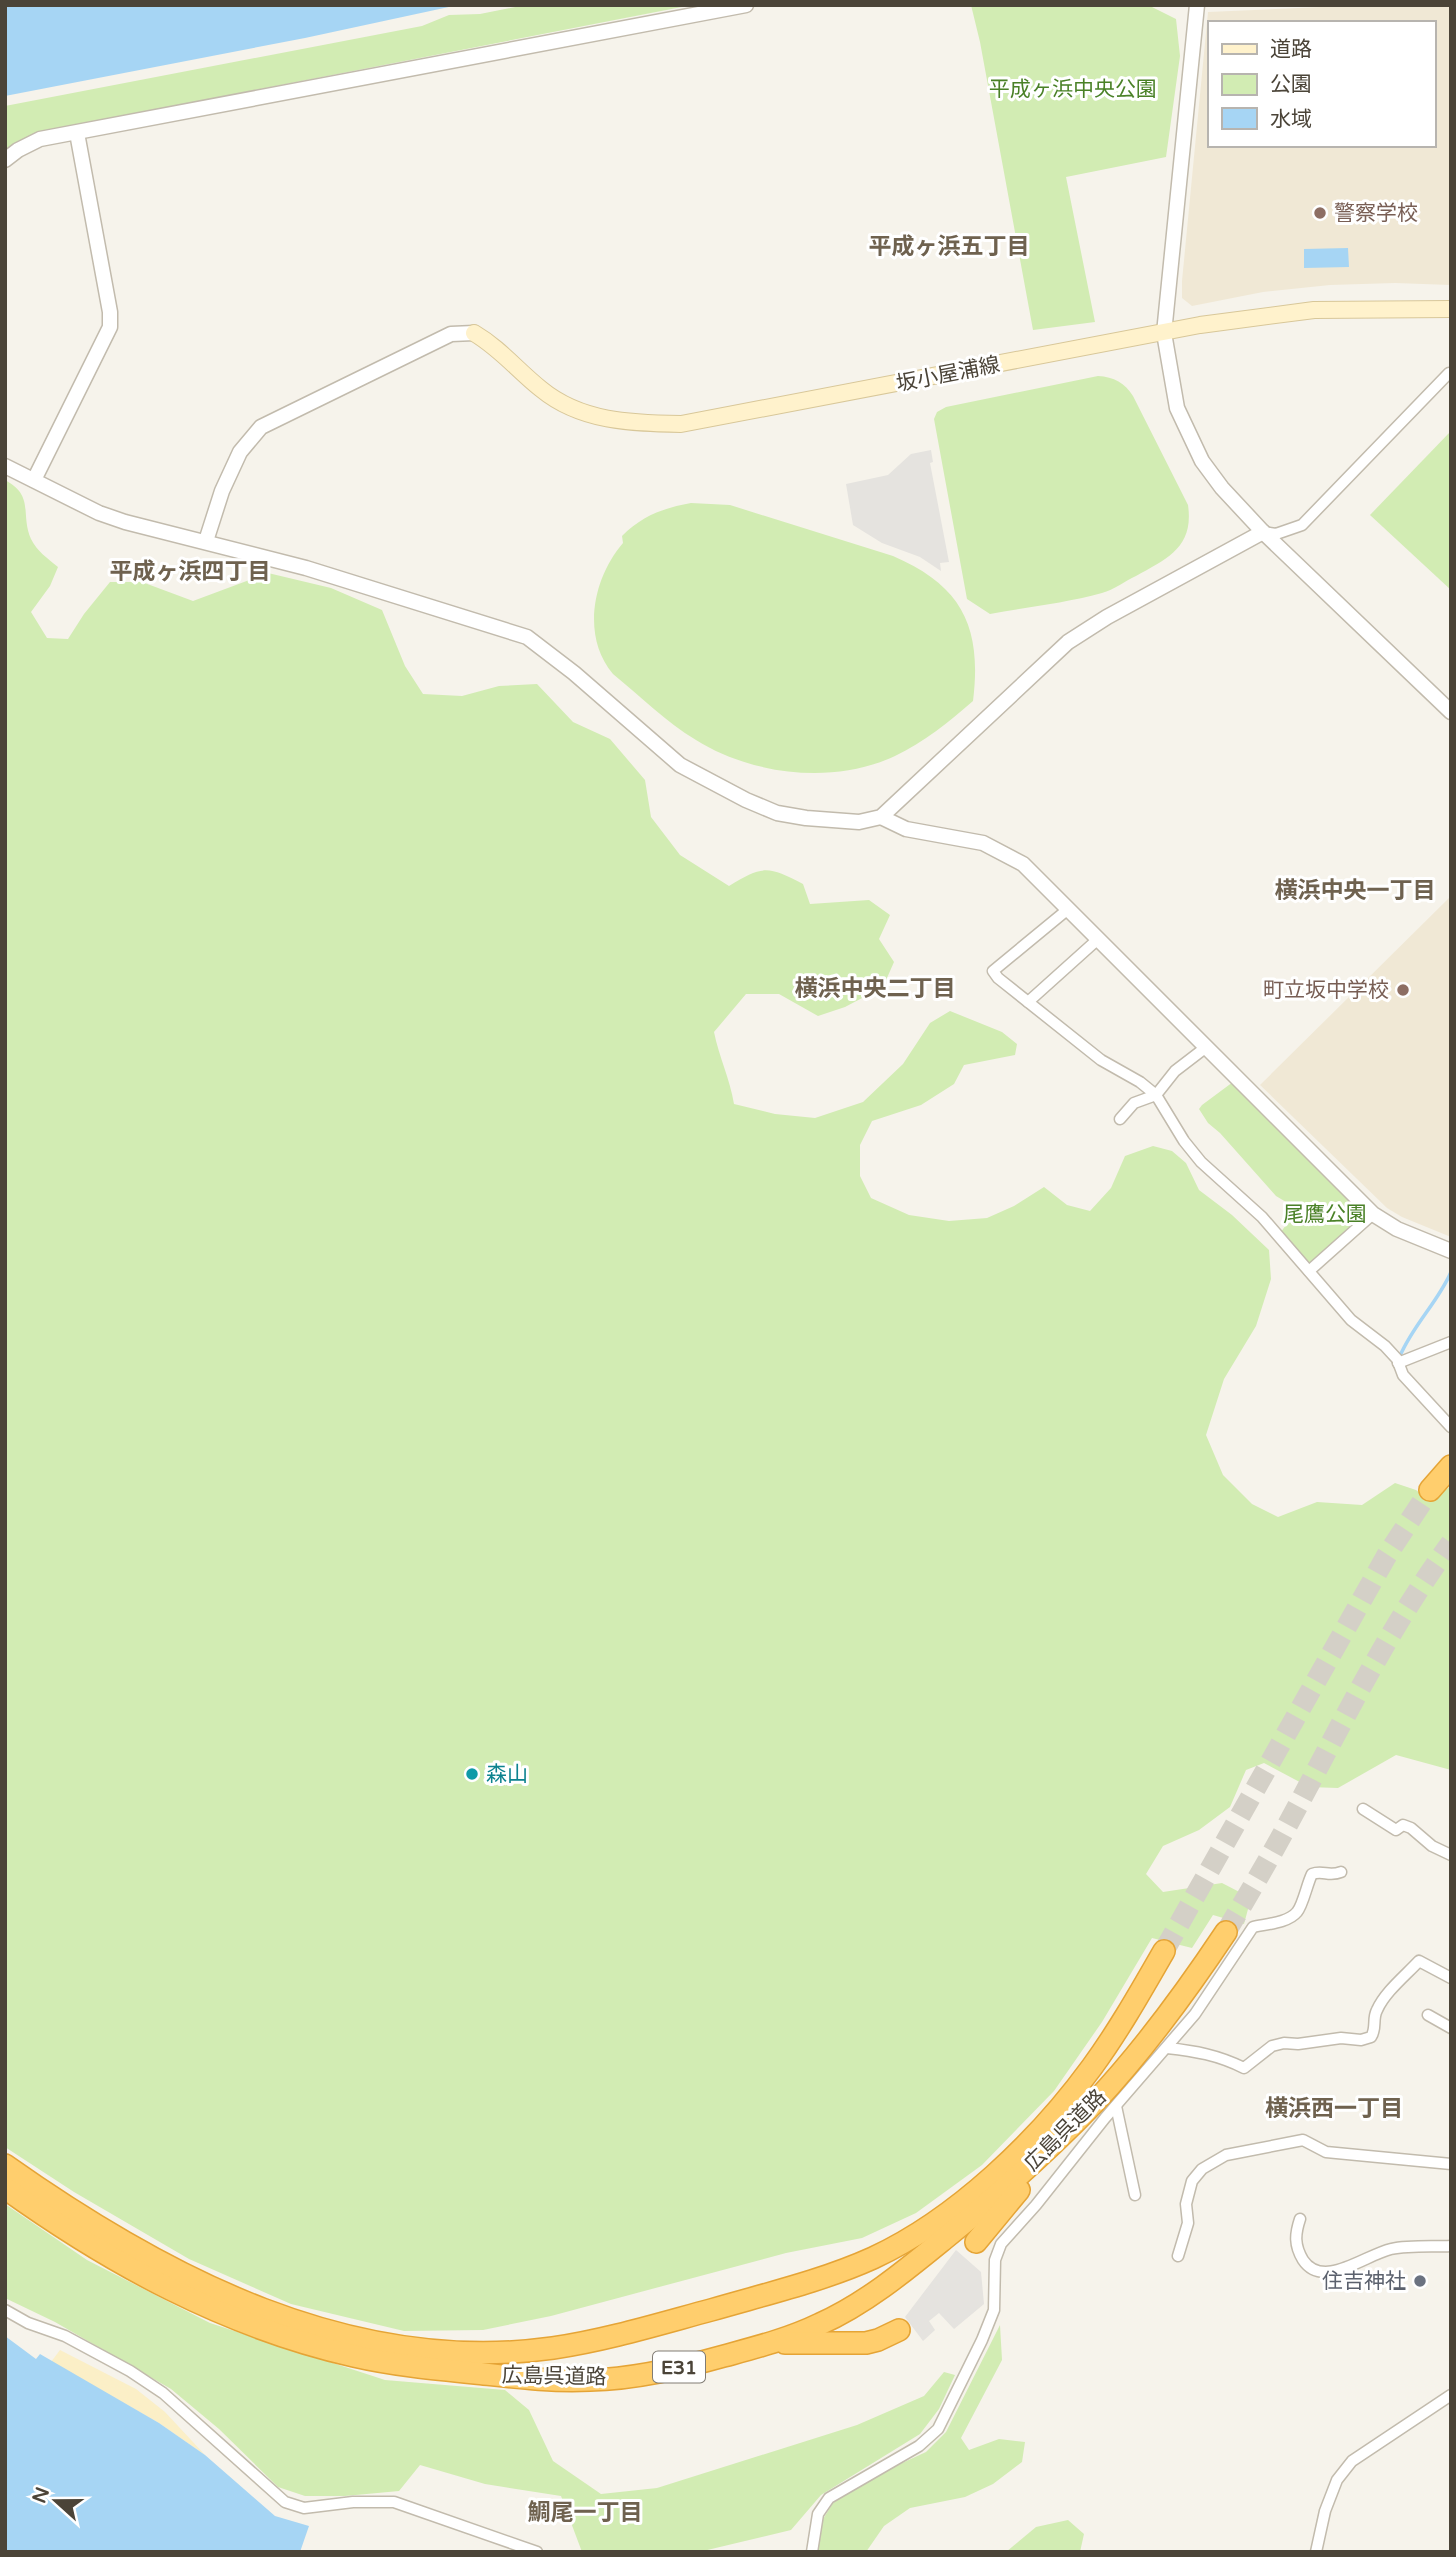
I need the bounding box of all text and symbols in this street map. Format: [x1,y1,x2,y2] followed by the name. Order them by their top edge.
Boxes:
[1208,21,1435,147] legend
[1270,37,1312,62] text: 道路
[1270,72,1312,97] text: 公園
[989,77,1157,102] park label: 平成ヶ浜中央公園
[1270,107,1312,132] text: 水域
[1334,201,1418,226] place label: 警察学校
[1312,205,1328,221] marker: 警察学校
[869,233,1030,261] district label: 平成ヶ浜五丁目
[894,352,1002,397] street label: 坂小屋浦線
[110,558,271,586] district label: 平成ヶ浜四丁目
[1275,877,1436,905] district label: 横浜中央一丁目
[795,975,956,1003] district label: 横浜中央二丁目
[1263,978,1389,1003] place label: 町立坂中学校
[1395,982,1411,998] marker: 町立坂中学校
[1283,1202,1367,1227] park label: 尾鷹公園
[486,1762,528,1787] place label: 森山
[464,1766,480,1782] marker: 森山
[1019,2084,1111,2176] street label: 広島呉道路
[1265,2095,1403,2123] district label: 横浜西一丁目
[1322,2269,1406,2294] place label: 住吉神社
[1412,2273,1428,2289] marker: 住吉神社
[653,2352,705,2382] road number: E31
[501,2363,607,2390] street label: 広島呉道路
[21,2466,91,2536] north arrow
[28,2484,54,2506] text: N
[528,2499,643,2527] district label: 鯛尾一丁目

